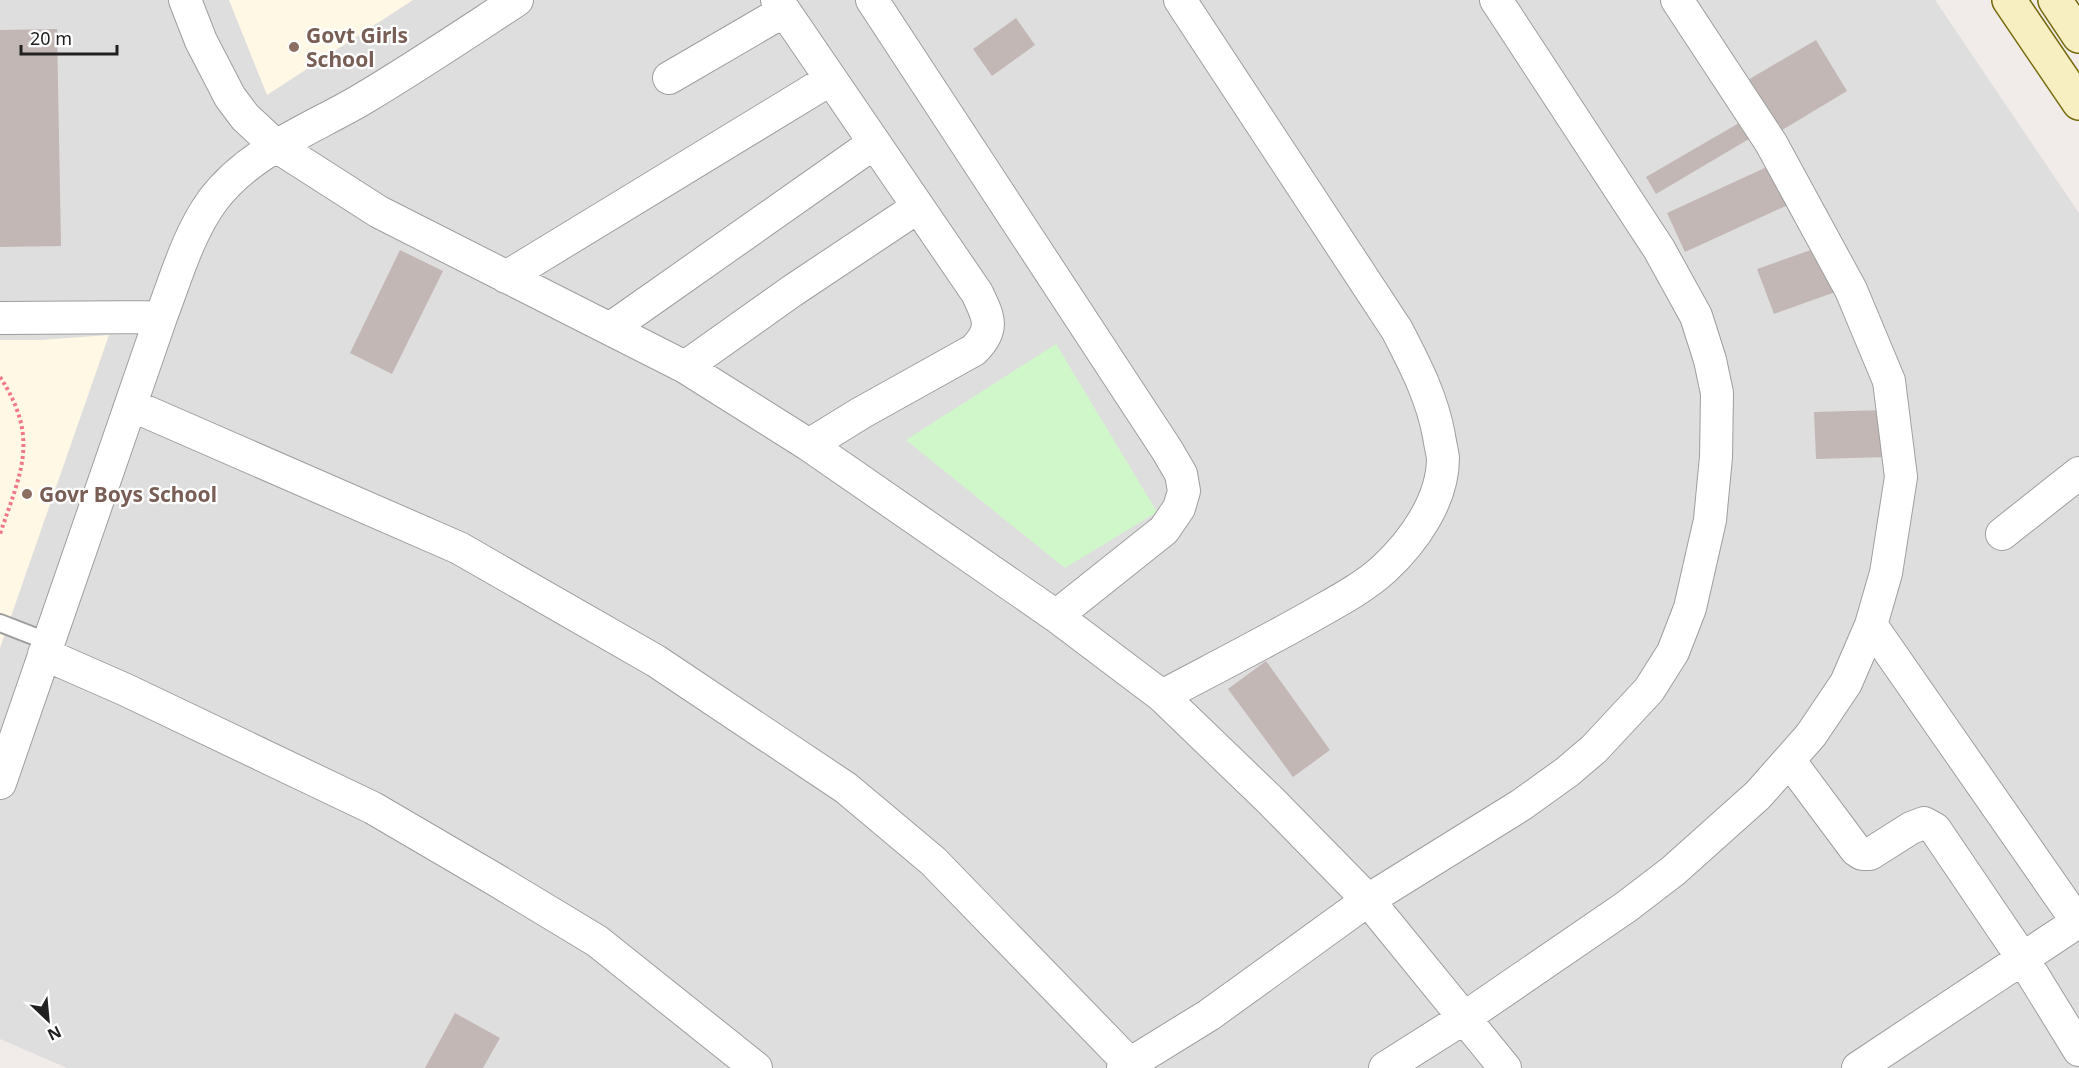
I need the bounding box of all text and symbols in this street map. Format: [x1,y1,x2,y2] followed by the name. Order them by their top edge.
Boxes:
[21,18,117,56] scale bar
[306,21,408,73] place label: Govt Girls School
[30,26,72,50] text: 20 m
[287,40,301,54] marker: Govt Girls School
[39,480,217,508] place label: Govr Boys School
[20,487,34,501] marker: Govr Boys School
[18,990,78,1050] north arrow
[44,1021,65,1046] text: N

